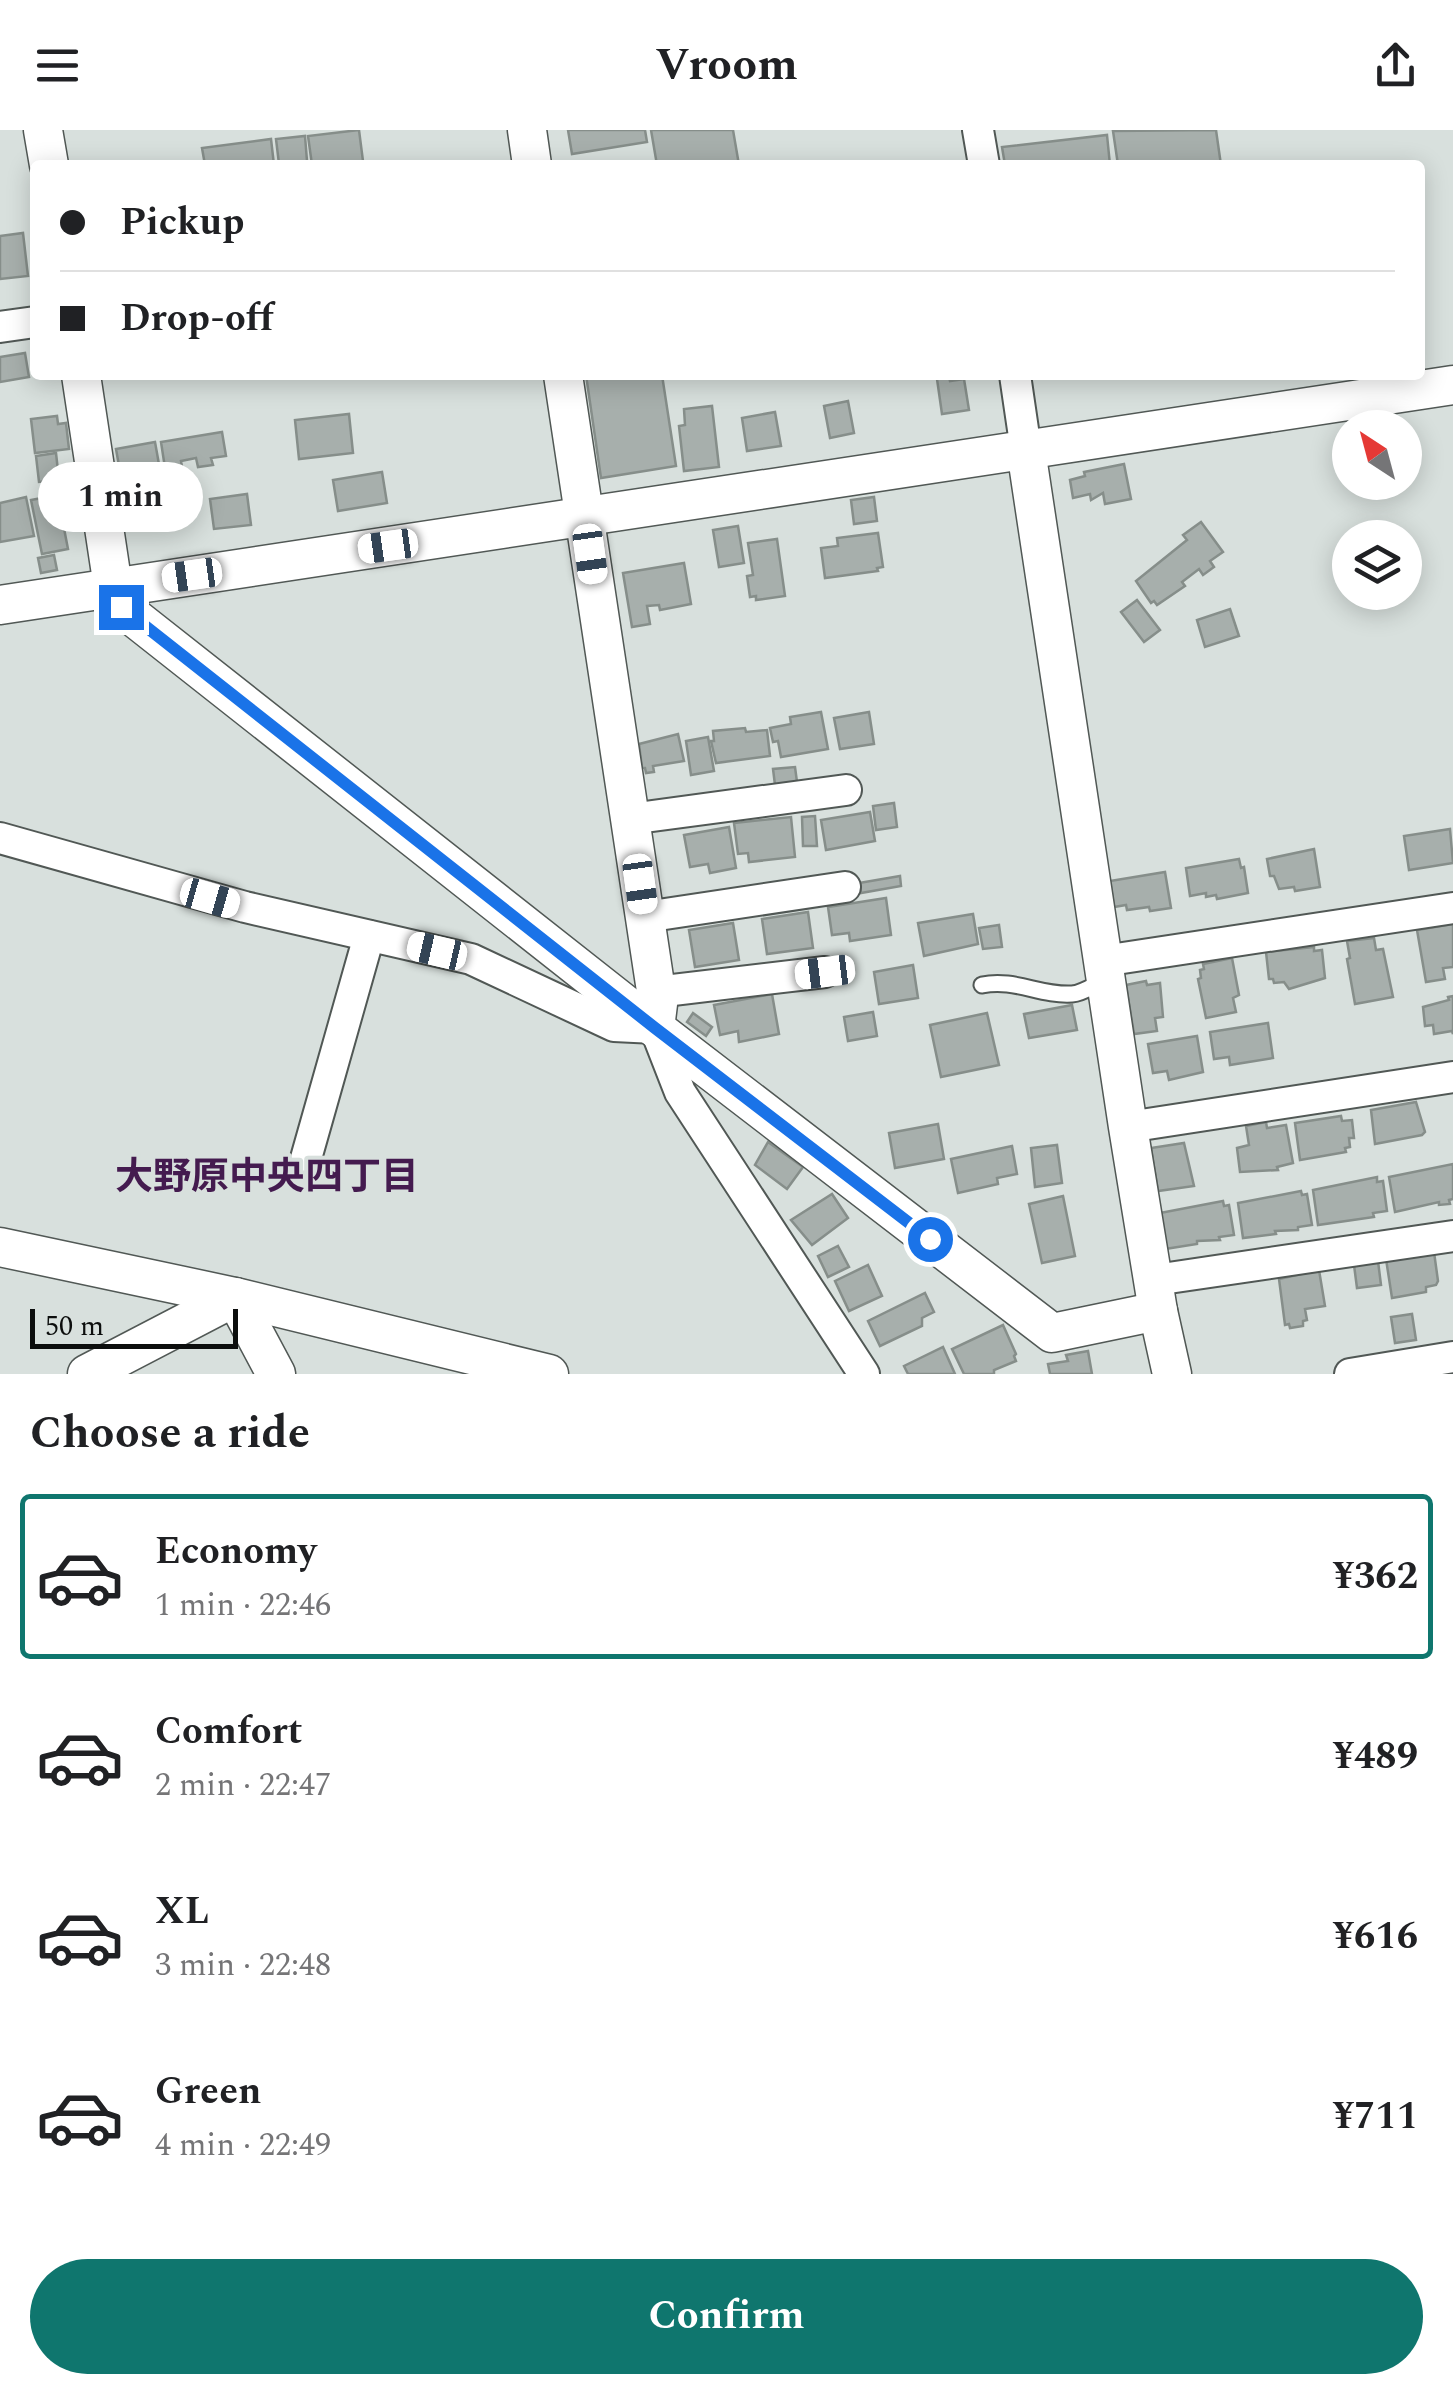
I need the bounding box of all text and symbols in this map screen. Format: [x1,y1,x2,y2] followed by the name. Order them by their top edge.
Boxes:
[655,31,798,100] text: Vroom
[30,38,85,93] icon: menu
[1368,38,1423,93] icon: share
[120,194,244,252] text: Pickup
[120,290,274,348] text: Drop-off
[1332,410,1422,500] north arrow
[1332,410,1422,610] map controls
[38,462,204,532] callout: 1 min
[78,472,163,521] text: 1 min
[1332,520,1422,610] button: layers
[571,522,609,586] car
[356,527,420,565] car
[160,556,224,594] car
[99,585,144,630] route end
[621,852,659,916] car
[177,875,243,921] car
[404,930,470,972] car
[793,953,857,991] car
[115,1149,419,1207] district label: 大野原中央四丁目
[908,1217,953,1262] route start
[30,1304,238,1348] scale bar
[45,1305,104,1348] text: 50 m
[30,1399,310,1468] text: Choose a ride
[155,1523,316,1581] text: Economy
[35,1532,125,1622] icon: car
[1333,1548,1418,1606] text: ¥362
[155,1581,331,1630] text: 1 min · 22:46
[155,1703,302,1761] text: Comfort
[35,1712,125,1802] icon: car
[1333,1728,1418,1786] text: ¥489
[155,1761,331,1810] text: 2 min · 22:47
[155,1883,209,1941] text: XL
[35,1892,125,1982] icon: car
[1333,1908,1418,1966] text: ¥616
[155,1941,331,1990] text: 3 min · 22:48
[155,2063,262,2121] text: Green
[35,2072,125,2162] icon: car
[1333,2088,1418,2146] text: ¥711
[155,2121,331,2170] text: 4 min · 22:49
[30,2259,1423,2374] button: Confirm

